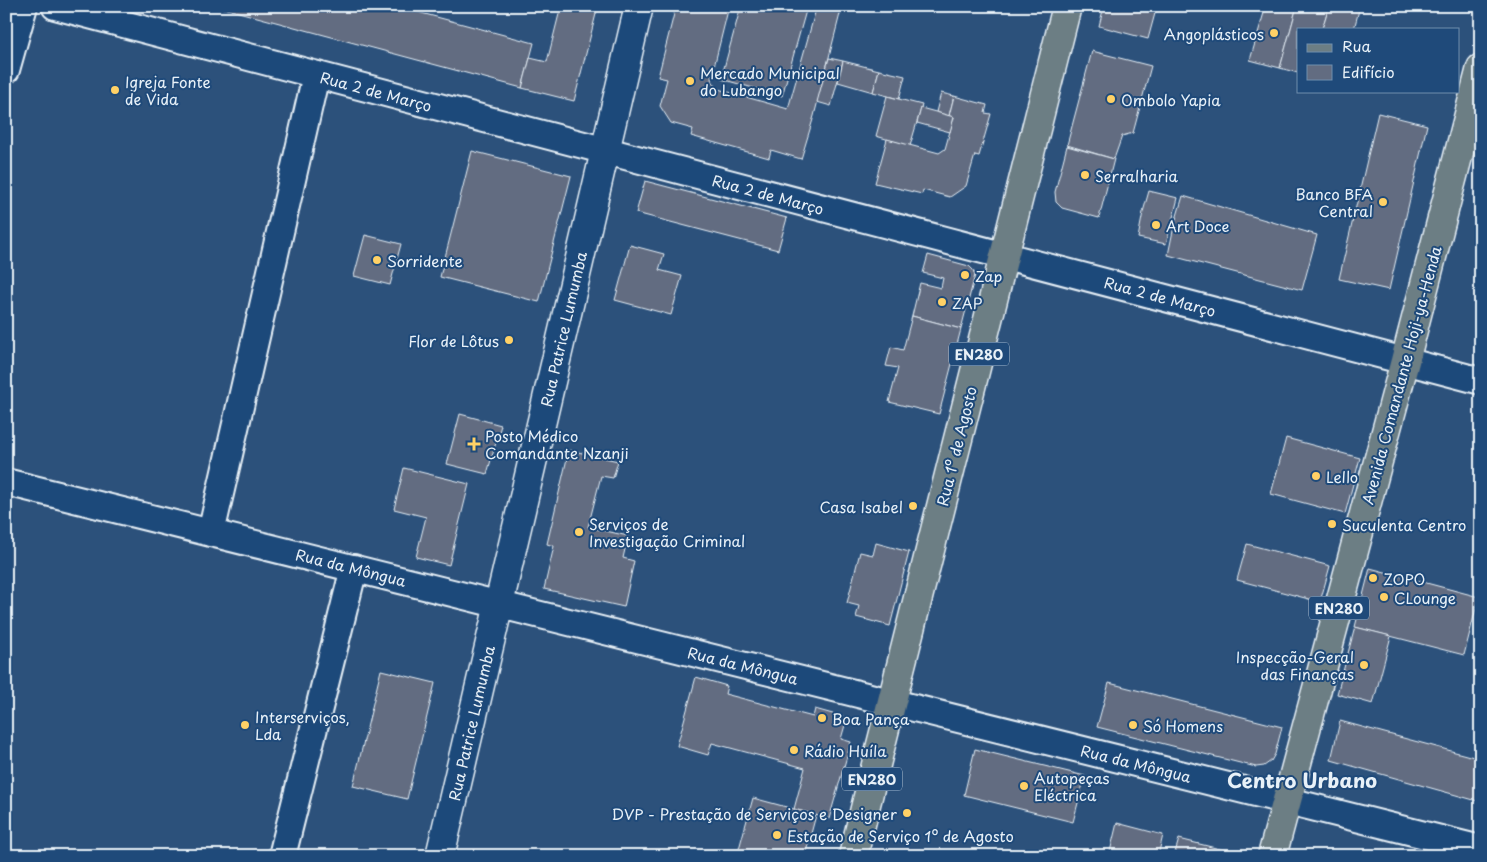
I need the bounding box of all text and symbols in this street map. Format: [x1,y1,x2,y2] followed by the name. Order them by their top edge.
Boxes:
[1164,22,1264,45] place label: Angoplásticos
[1268,27,1280,39] marker: Angoplásticos
[1297,28,1460,92] legend
[1342,34,1371,57] text: Rua
[1342,60,1395,83] text: Edifício
[700,61,840,101] place label: Mercado Municipal do Lubango
[318,65,434,117] street label: Rua 2 de Março
[125,70,211,110] place label: Igreja Fonte de Vida
[684,75,696,87] marker: Mercado Municipal do Lubango
[109,84,121,96] marker: Igreja Fonte de Vida
[1121,88,1221,111] place label: Ombolo Yapia
[1105,93,1117,105] marker: Ombolo Yapia
[1095,164,1179,187] place label: Serralharia
[710,168,826,220] street label: Rua 2 de Março
[1079,169,1091,181] marker: Serralharia
[1295,182,1373,222] place label: Banco BFA Central
[1377,196,1389,208] marker: Banco BFA Central
[1166,214,1230,237] place label: Art Doce
[1150,219,1162,231] marker: Art Doce
[1355,242,1447,507] street label: Avenida Comandante Hoji-ya-Henda
[387,249,463,272] place label: Sorridente
[534,249,592,409] street label: Rua Patrice Lumumba
[371,254,383,266] marker: Sorridente
[975,264,1003,287] place label: Zap
[959,269,971,281] marker: Zap
[1102,270,1218,322] street label: Rua 2 de Março
[952,291,983,314] place label: ZAP
[936,296,948,308] marker: ZAP
[408,329,499,352] place label: Flor de Lôtus
[503,334,515,346] marker: Flor de Lôtus
[949,342,1009,366] road number: EN280
[930,384,982,508] street label: Rua 1º de Agosto
[485,424,629,464] place label: Posto Médico Comandante Nzanji
[467,437,481,451] marker: Posto Médico Comandante Nzanji
[1326,465,1358,488] place label: Lello
[1310,470,1322,482] marker: Lello
[819,495,903,518] place label: Casa Isabel
[907,500,919,512] marker: Casa Isabel
[589,512,745,552] place label: Serviços de Investigação Criminal
[1342,513,1466,536] place label: Suculenta Centro
[1326,518,1338,530] marker: Suculenta Centro
[573,526,585,538] marker: Serviços de Investigação Criminal
[293,542,409,592] street label: Rua da Môngua
[1383,567,1425,590] place label: ZOPO
[1367,572,1379,584] marker: ZOPO
[1394,586,1456,609] place label: CLounge
[1378,591,1390,603] marker: CLounge
[1309,596,1369,620] road number: EN280
[685,640,801,690] street label: Rua da Môngua
[442,643,500,803] street label: Rua Patrice Lumumba
[1236,645,1354,685] place label: Inspecção-Geral das Finanças
[1358,659,1370,671] marker: Inspecção-Geral das Finanças
[255,705,350,745] place label: Interserviços, Lda
[832,707,910,730] place label: Boa Pança
[816,712,828,724] marker: Boa Pança
[1143,714,1223,737] place label: Só Homens
[239,719,251,731] marker: Interserviços, Lda
[1127,719,1139,731] marker: Só Homens
[1078,738,1194,788] street label: Rua da Môngua
[804,739,887,762] place label: Rádio Huíla
[788,744,800,756] marker: Rádio Huíla
[1227,765,1377,795] district label: Centro Urbano
[1034,766,1110,806] place label: Autopeças Eléctrica
[842,768,902,791] road number: EN280
[1018,780,1030,792] marker: Autopeças Eléctrica
[612,802,897,825] place label: DVP - Prestação de Serviços e Designer
[901,807,913,819] marker: DVP - Prestação de Serviços e Designer
[787,824,1014,847] place label: Estação de Serviço 1º de Agosto
[771,829,783,841] marker: Estação de Serviço 1º de Agosto

